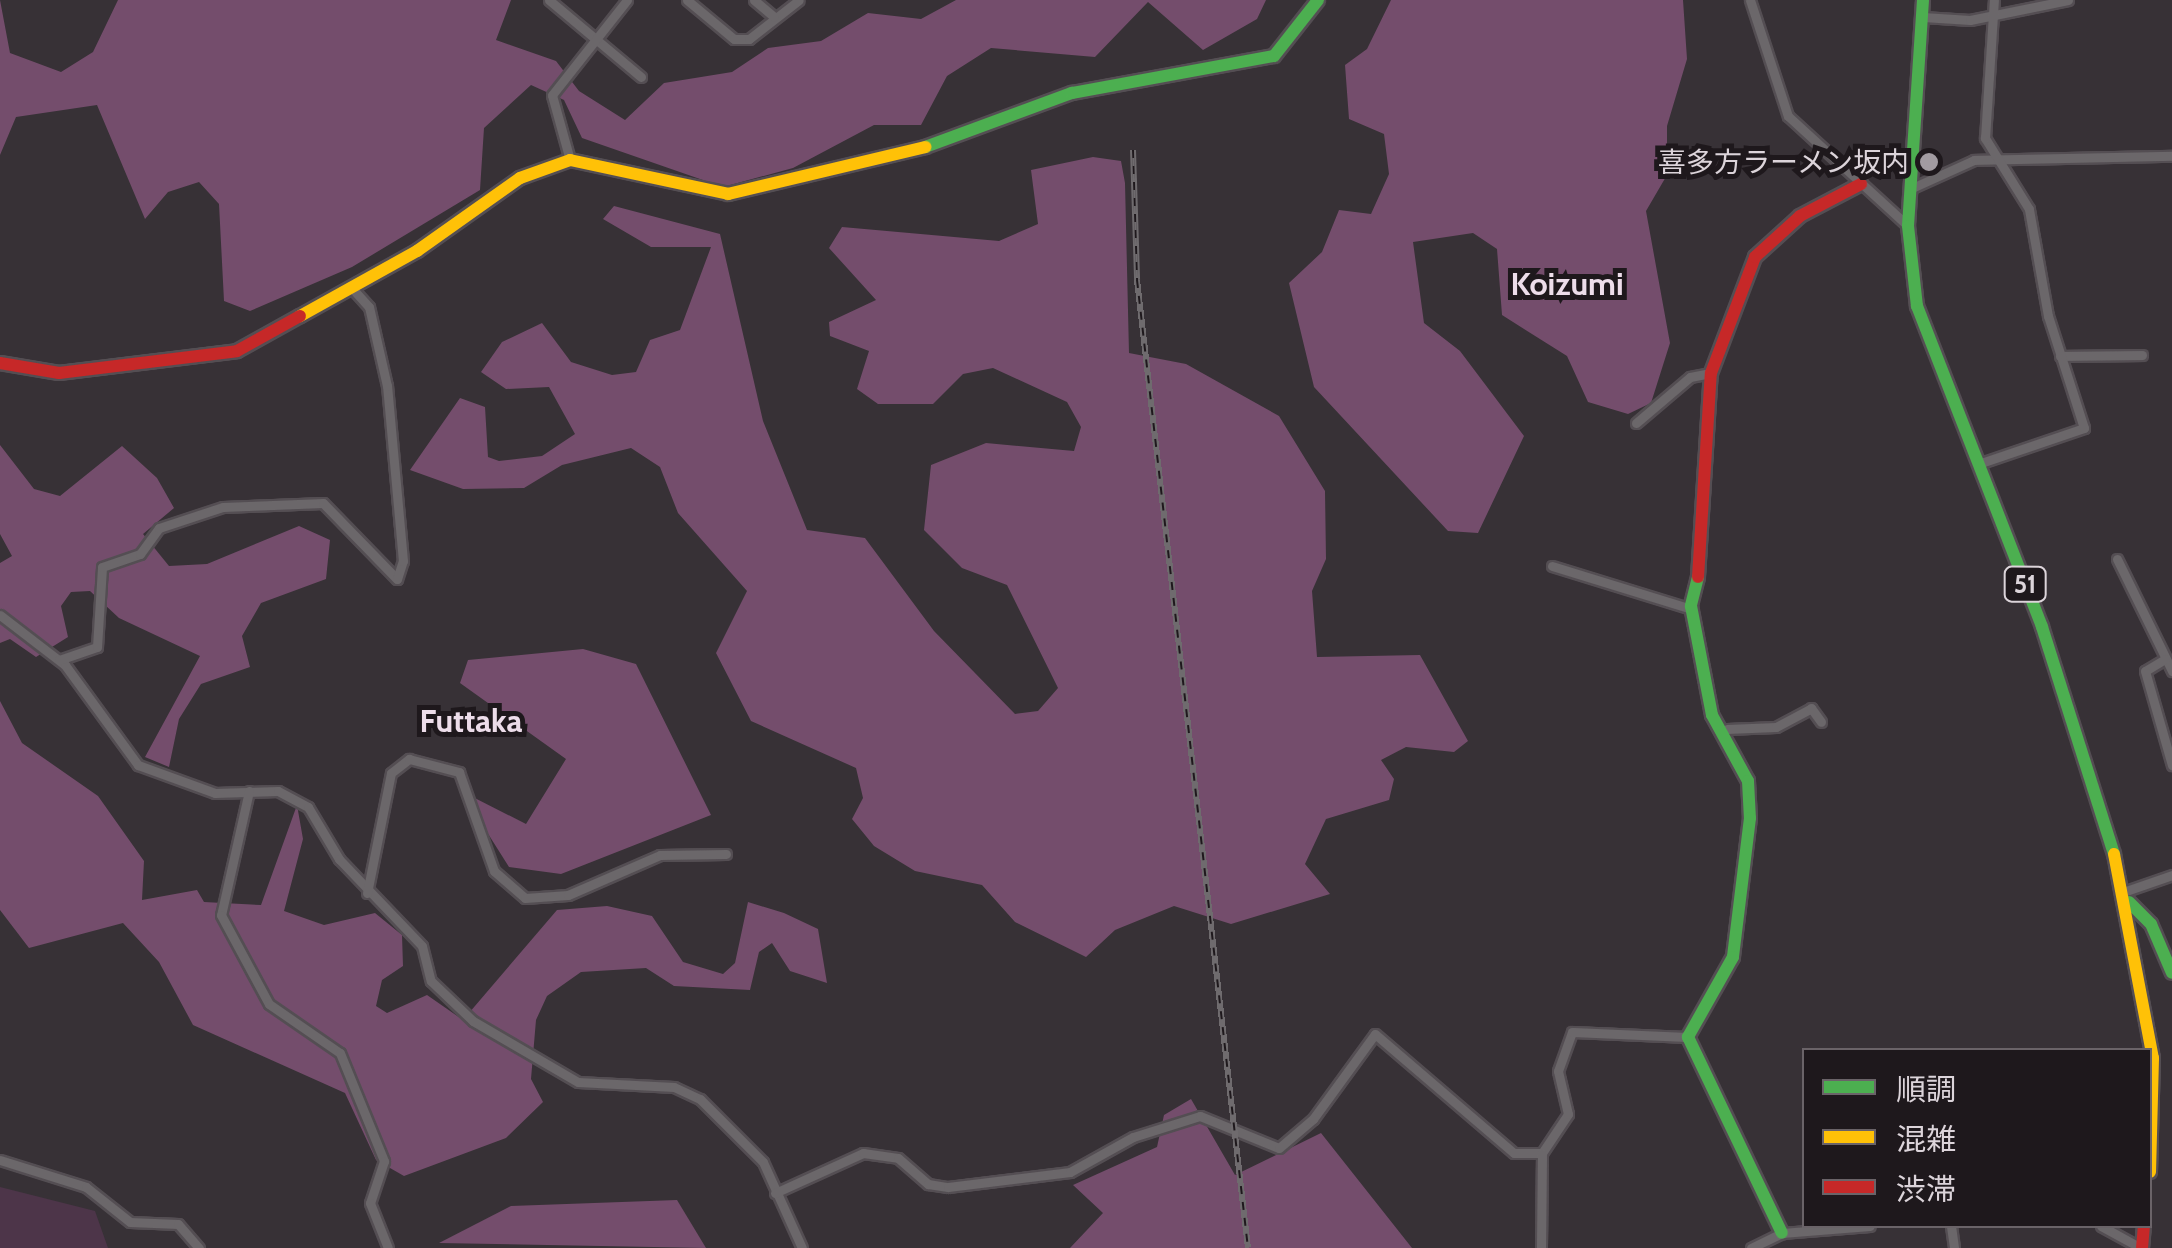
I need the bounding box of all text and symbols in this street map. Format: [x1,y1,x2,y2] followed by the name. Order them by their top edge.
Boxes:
[1657,145,1909,179] place label: 喜多方ラーメン坂内
[1918,151,1940,173] marker: 喜多方ラーメン坂内
[1510,265,1624,303] district label: Koizumi
[2002,564,2048,604] road number: 51
[420,702,522,740] district label: Futtaka
[1802,1048,2152,1228] legend
[1896,1071,1956,1108] text: 順調
[1896,1121,1956,1158] text: 混雑
[1896,1171,1956,1208] text: 渋滞

